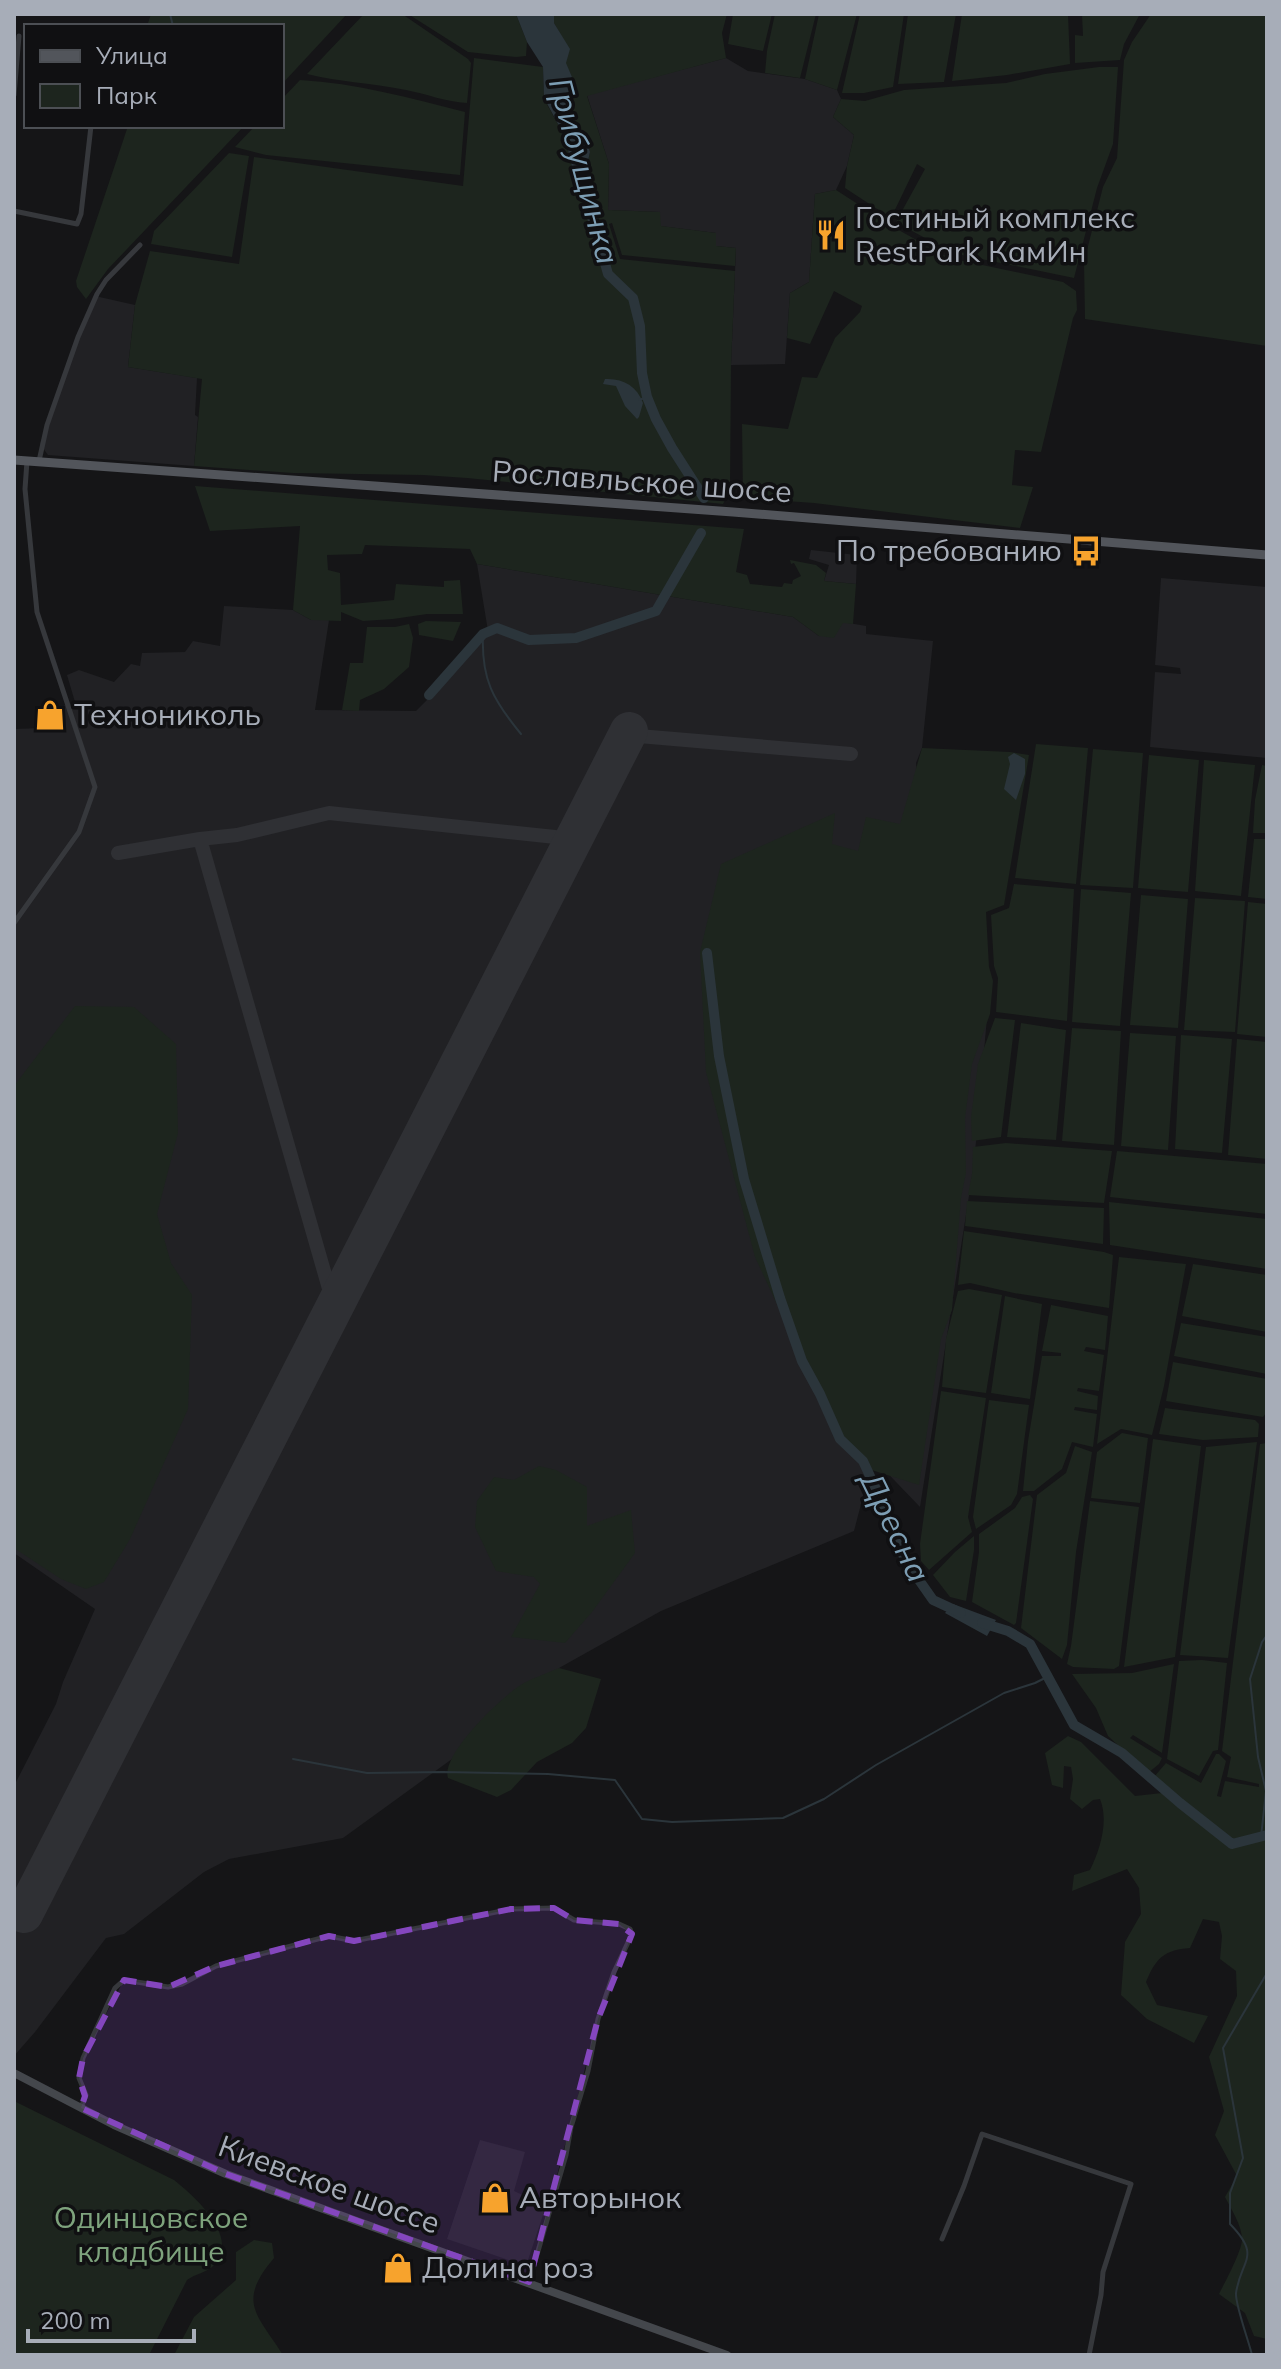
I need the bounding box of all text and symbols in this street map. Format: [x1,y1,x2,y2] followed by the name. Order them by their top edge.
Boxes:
[24,24,284,128] legend
[95,40,168,70] text: Улица
[541,73,629,268] water label: Грибущинка
[96,80,157,110] text: Парк
[855,198,1135,270] place label: Гостиный комплекс RestPark КамИн
[814,218,848,252] restaurant icon: Гостиный комплекс RestPark КамИн
[491,452,793,510] street label: Рославльское шоссе
[836,531,1062,569] place label: По требованию
[1069,534,1103,568] bus stop icon: По требованию
[74,695,261,733] place label: Технониколь
[33,698,67,732] shop icon: Технониколь
[851,1463,940,1588] water label: Дресна
[213,2126,445,2242] street label: Киевское шоссе
[519,2178,682,2216] place label: Авторынок
[478,2181,512,2215] shop icon: Авторынок
[54,2198,248,2270] park label: Одинцовское кладбище
[422,2248,594,2286] place label: Долина роз
[381,2251,415,2285] shop icon: Долина роз
[28,2293,194,2343] scale bar
[40,2305,111,2335] text: 200 m

